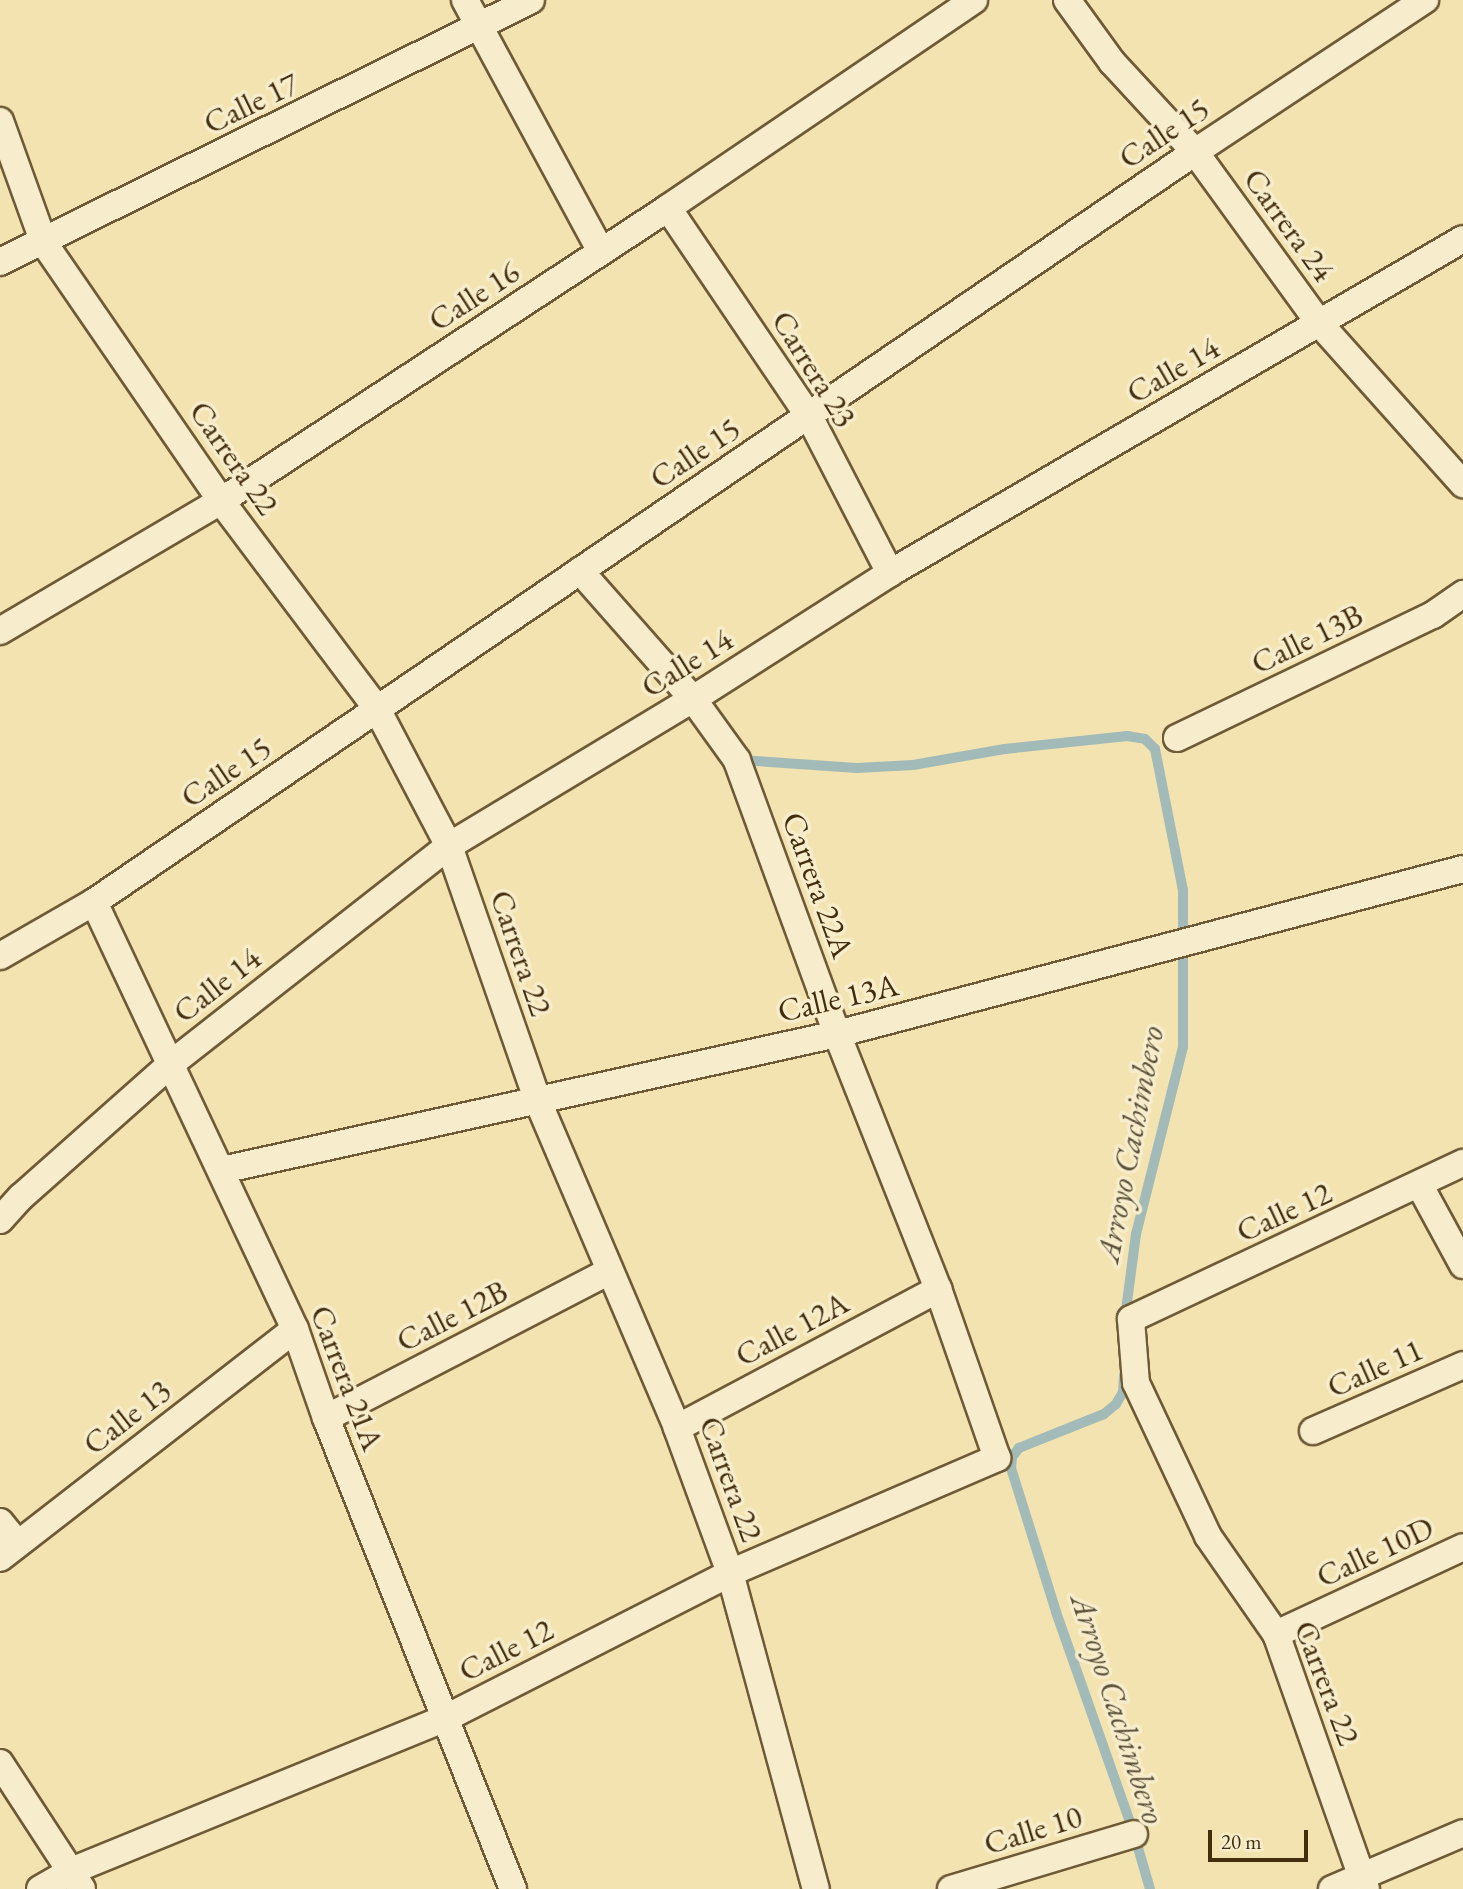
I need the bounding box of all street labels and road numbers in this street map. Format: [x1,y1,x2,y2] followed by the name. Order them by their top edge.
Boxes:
[197,64,305,142] street label: Calle 17
[1112,89,1216,177] street label: Calle 15
[1235,161,1343,289] street label: Carrera 24
[421,253,527,339] street label: Calle 16
[763,304,865,434] street label: Carrera 23
[1120,328,1226,412] street label: Calle 14
[181,394,287,522] street label: Carrera 22
[643,409,747,497] street label: Calle 15
[1245,596,1369,682] street label: Calle 13B
[634,620,740,706] street label: Calle 14
[174,728,278,816] street label: Calle 15
[774,807,862,963] street label: Carrera 22A
[482,885,560,1021] street label: Carrera 22
[166,939,268,1031] street label: Calle 14
[774,966,902,1030] street label: Calle 13A
[1230,1173,1338,1251] street label: Calle 12
[390,1272,514,1360] street label: Calle 12B
[729,1283,855,1375] street label: Calle 12A
[302,1300,392,1456] street label: Carrera 21A
[1321,1330,1429,1406] street label: Calle 11
[76,1371,178,1463] street label: Calle 13
[691,1411,771,1547] street label: Carrera 22
[1310,1508,1440,1596] street label: Calle 10D
[453,1610,559,1690] street label: Calle 12
[1286,1615,1368,1751] street label: Carrera 22
[979,1797,1087,1863] street label: Calle 10

